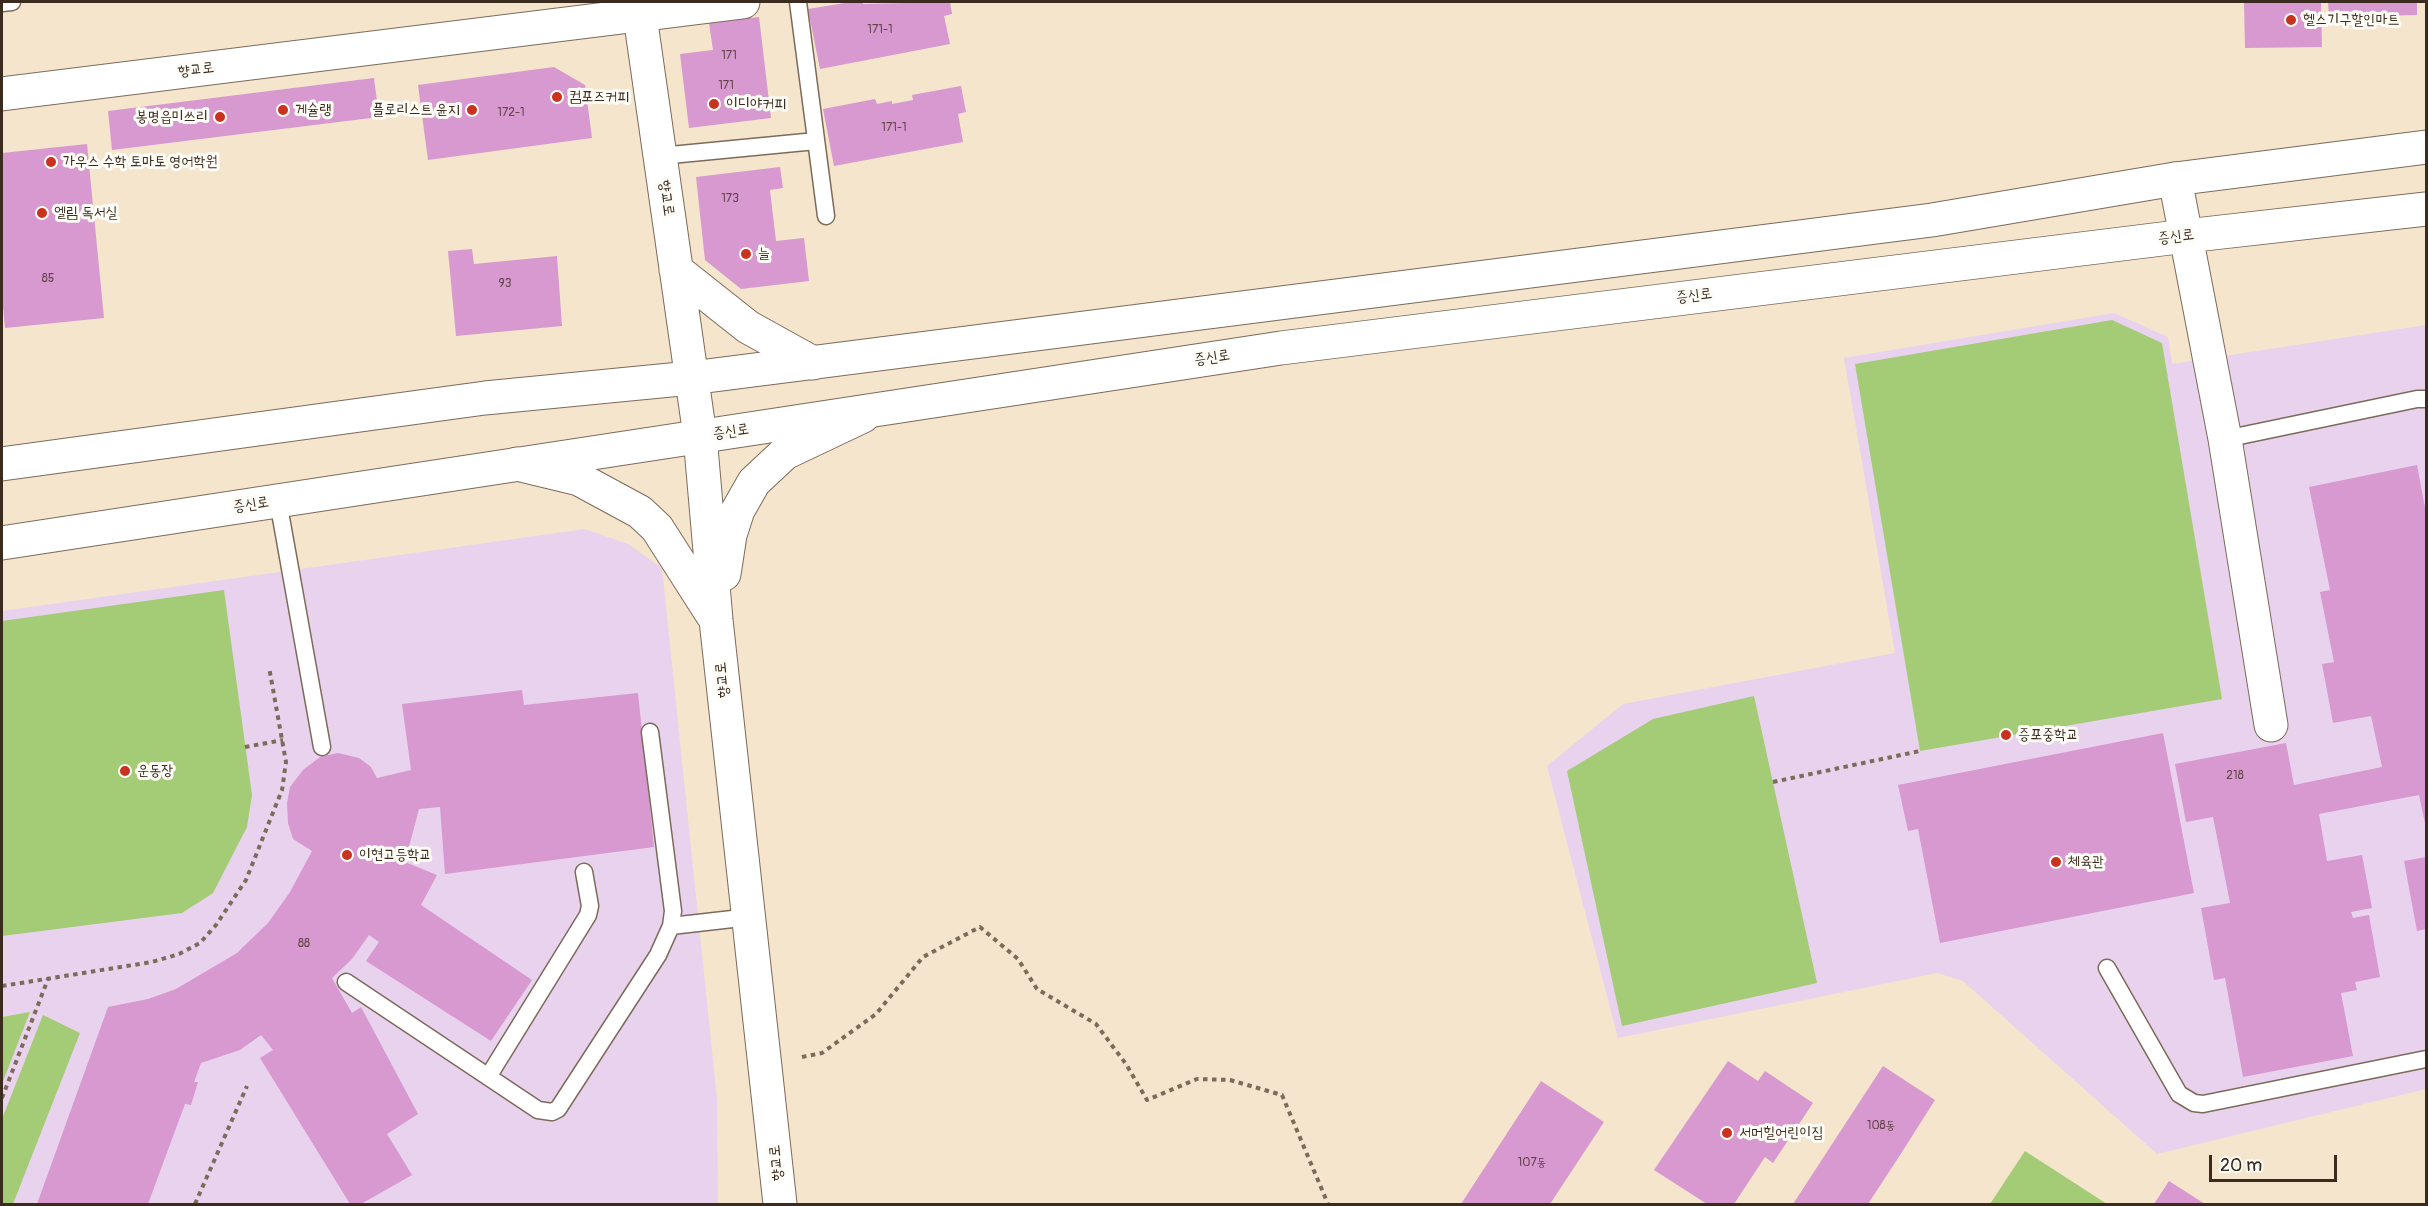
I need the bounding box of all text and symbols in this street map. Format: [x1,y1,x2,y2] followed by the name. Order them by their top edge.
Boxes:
[2303,11,2400,29] place label: 헬스기구할인마트
[2284,13,2298,27] marker: 헬스기구할인마트
[867,23,893,37] house number: 171-1
[721,49,737,63] house number: 171
[177,59,215,81] street label: 향교로
[718,79,734,93] house number: 171
[569,88,629,106] place label: 컴포즈커피
[550,90,564,104] marker: 컴포즈커피
[726,95,786,113] place label: 이디야커피
[707,97,721,111] marker: 이디야커피
[295,101,331,119] place label: 게슐랭
[372,101,460,119] place label: 플로리스트 윤지
[276,103,290,117] marker: 게슐랭
[465,103,479,117] marker: 플로리스트 윤지
[497,106,525,120] house number: 172-1
[136,108,208,126] place label: 봉명읍미쓰리
[213,110,227,124] marker: 봉명읍미쓰리
[881,121,907,135] house number: 171-1
[63,153,218,171] place label: 가우스 수학 토마토 영어학원
[44,155,58,169] marker: 가우스 수학 토마토 영어학원
[655,179,677,217] street label: 향교로
[721,192,739,206] house number: 173
[54,204,118,222] place label: 엘림 독서실
[35,206,49,220] marker: 엘림 독서실
[2157,226,2195,248] street label: 증신로
[758,245,770,263] place label: 늘
[739,247,753,261] marker: 늘
[42,272,54,286] house number: 85
[499,277,511,291] house number: 93
[1675,285,1713,307] street label: 증신로
[1193,346,1231,370] street label: 증신로
[712,421,750,443] street label: 증신로
[232,493,270,517] street label: 증신로
[712,661,734,699] street label: 향교로
[2018,726,2078,744] place label: 증포중학교
[1999,728,2013,742] marker: 증포중학교
[137,762,173,780] place label: 운동장
[118,764,132,778] marker: 운동장
[2226,769,2244,783] house number: 218
[359,846,431,864] place label: 이현고등학교
[340,848,354,862] marker: 이현고등학교
[2068,853,2104,871] place label: 체육관
[2049,855,2063,869] marker: 체육관
[298,937,310,951] house number: 88
[1867,1119,1895,1133] house number: 108동
[1739,1124,1823,1142] place label: 서머힐어린이집
[1720,1126,1734,1140] marker: 서머힐어린이집
[2212,1143,2340,1181] scale bar
[766,1144,788,1182] street label: 향교로
[2220,1154,2262,1177] text: 20 m
[1518,1156,1546,1170] house number: 107동

